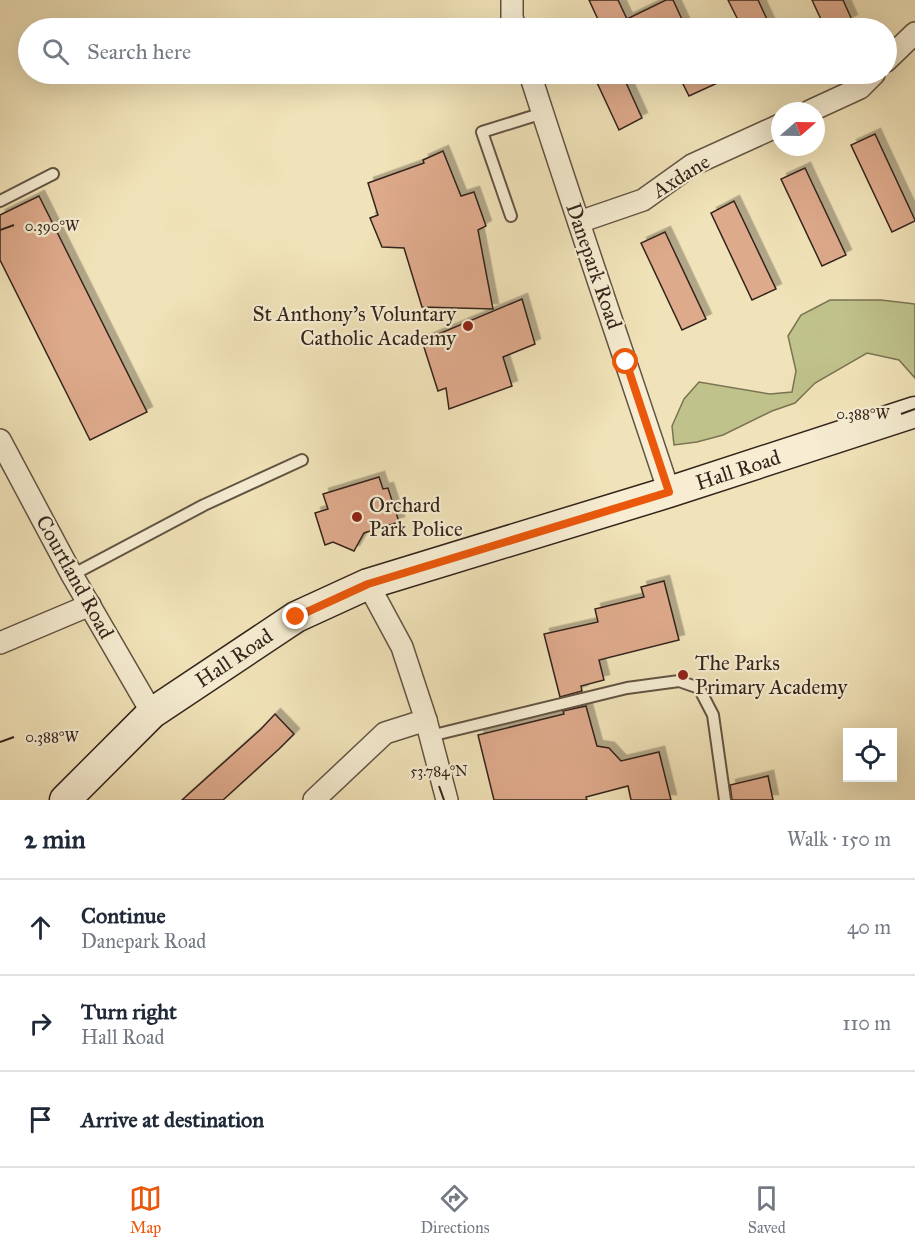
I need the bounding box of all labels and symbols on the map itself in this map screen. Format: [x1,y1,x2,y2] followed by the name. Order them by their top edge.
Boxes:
[771,102,825,156] north arrow
[647,148,715,204] street label: Axdane
[560,200,628,333] street label: Danepark Road
[25,217,80,235] text: 0.390°W
[252,301,457,351] place label: St Anthony's Voluntary Catholic Academy
[461,319,475,333] marker: St Anthony's Voluntary Catholic Academy
[612,348,638,374] route start
[836,405,890,423] text: 0.388°W
[692,444,784,496] street label: Hall Road
[369,492,463,542] place label: Orchard Park Police
[350,510,364,524] marker: Orchard Park Police
[30,511,120,644] street label: Courtland Road
[282,603,308,629] route end
[190,622,278,693] street label: Hall Road
[695,650,849,700] place label: The Parks Primary Academy
[676,668,690,682] marker: The Parks Primary Academy
[25,728,79,746] text: 0.388°W
[410,762,468,780] text: 53.784°N

